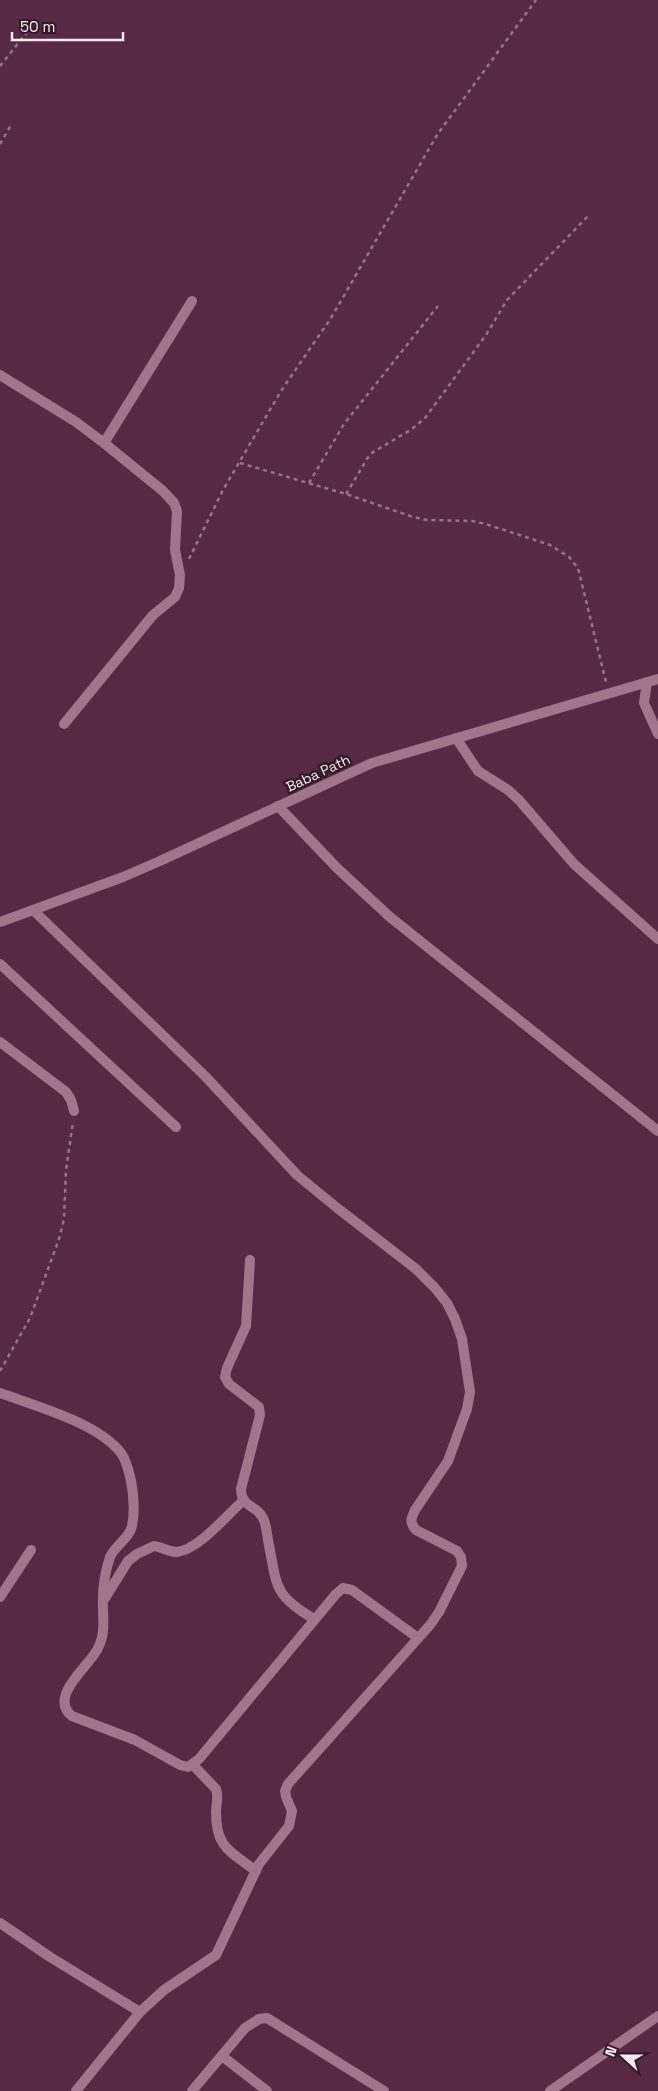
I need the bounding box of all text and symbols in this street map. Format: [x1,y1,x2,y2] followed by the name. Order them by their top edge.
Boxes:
[12,10,124,42] scale bar
[20,17,55,36] text: 50 m
[283,750,353,796] street label: Baba Path
[598,2031,648,2081] north arrow
[601,2044,621,2059] text: N

